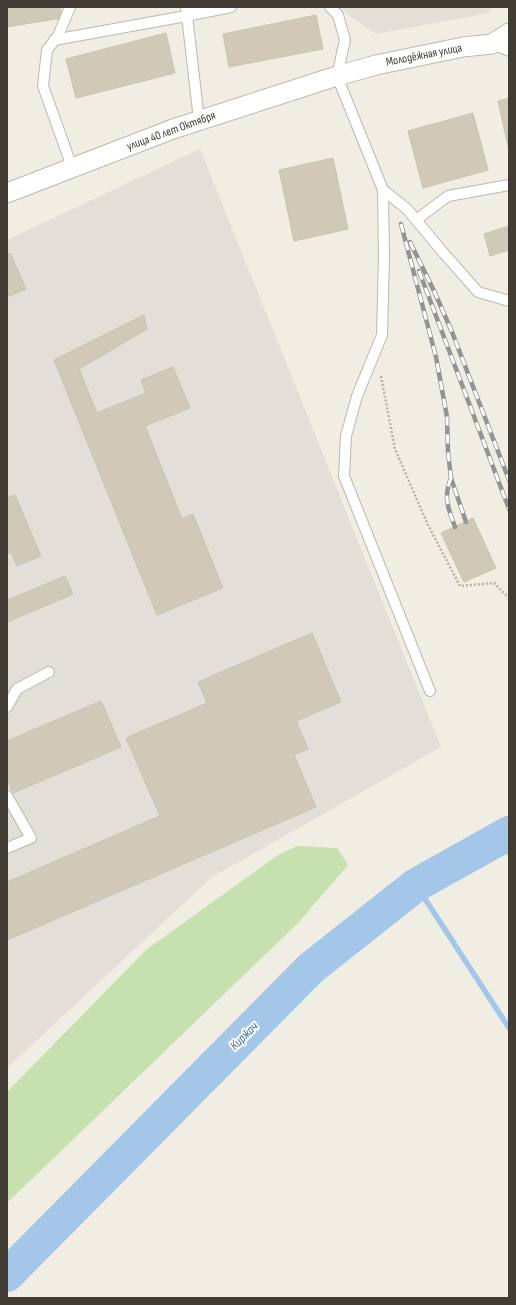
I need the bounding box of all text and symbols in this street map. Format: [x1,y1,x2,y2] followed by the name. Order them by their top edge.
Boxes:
[385,40,464,70] street label: Молодёжная улица
[124,108,218,154] street label: улица 40 лет Октября
[227,1018,262,1053] water label: Киржач

